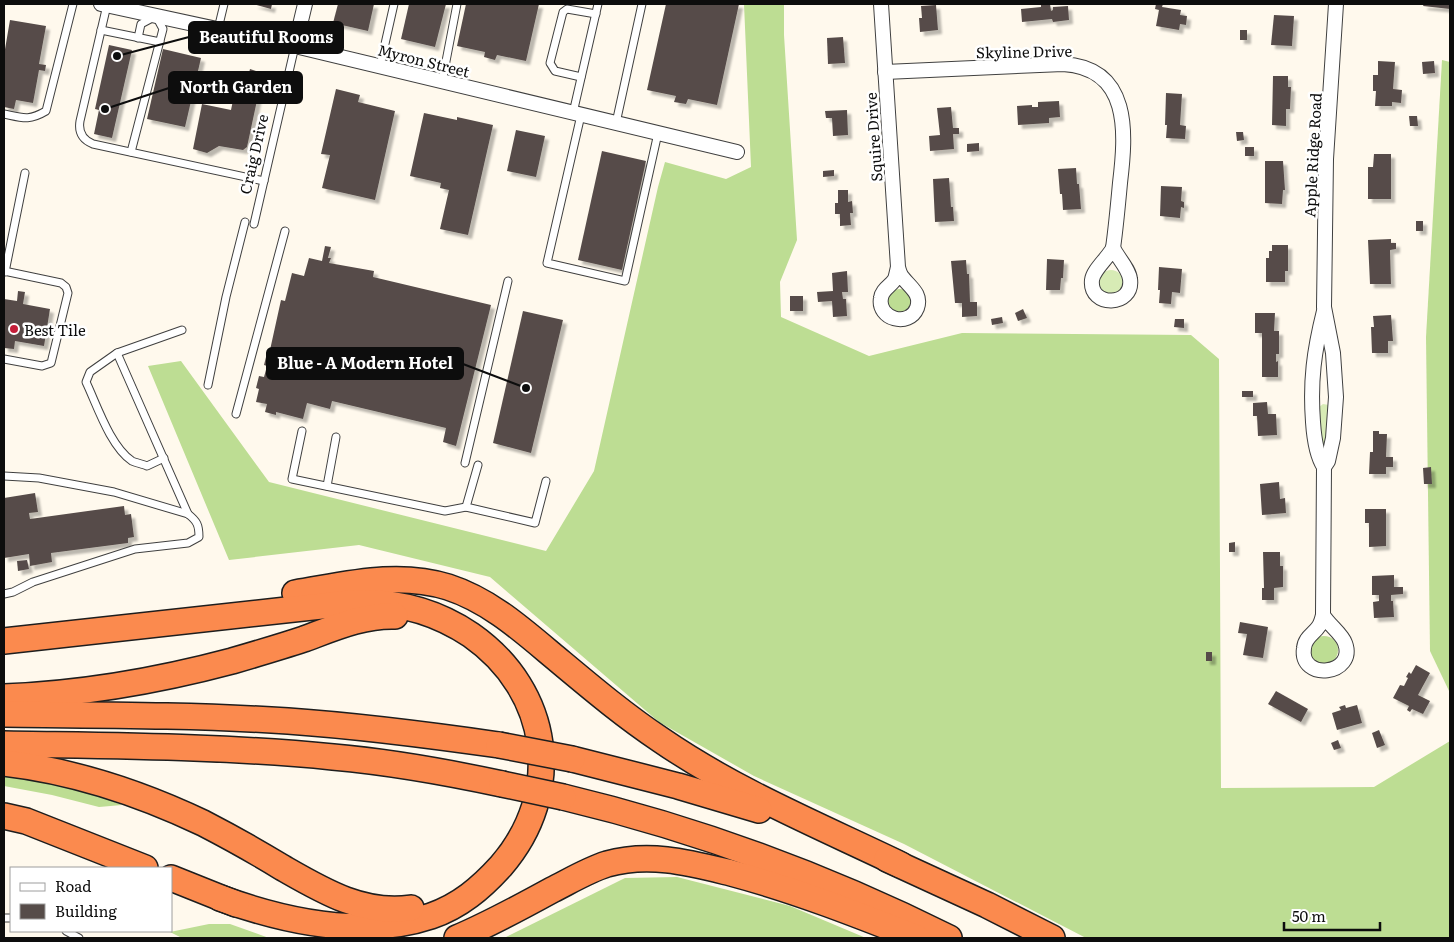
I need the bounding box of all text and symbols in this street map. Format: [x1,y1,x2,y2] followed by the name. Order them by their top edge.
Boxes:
[189,22,343,53] callout: Beautiful Rooms
[199,24,333,48] text: Beautiful Rooms
[376,37,472,83] street label: Myron Street
[976,39,1073,63] street label: Skyline Drive
[169,72,302,103] callout: North Garden
[180,74,292,98] text: North Garden
[858,91,888,182] street label: Squire Drive
[1297,92,1327,218] street label: Apple Ridge Road
[233,112,273,196] street label: Craig Drive
[24,318,86,341] place label: Best Tile
[8,323,20,335] marker: Best Tile
[267,348,463,379] callout: Blue - A Modern Hotel
[277,350,453,374] text: Blue - A Modern Hotel
[10,867,172,932] legend
[55,874,91,897] text: Road
[55,899,117,922] text: Building
[1284,900,1380,932] scale bar
[1292,904,1326,927] text: 50 m

